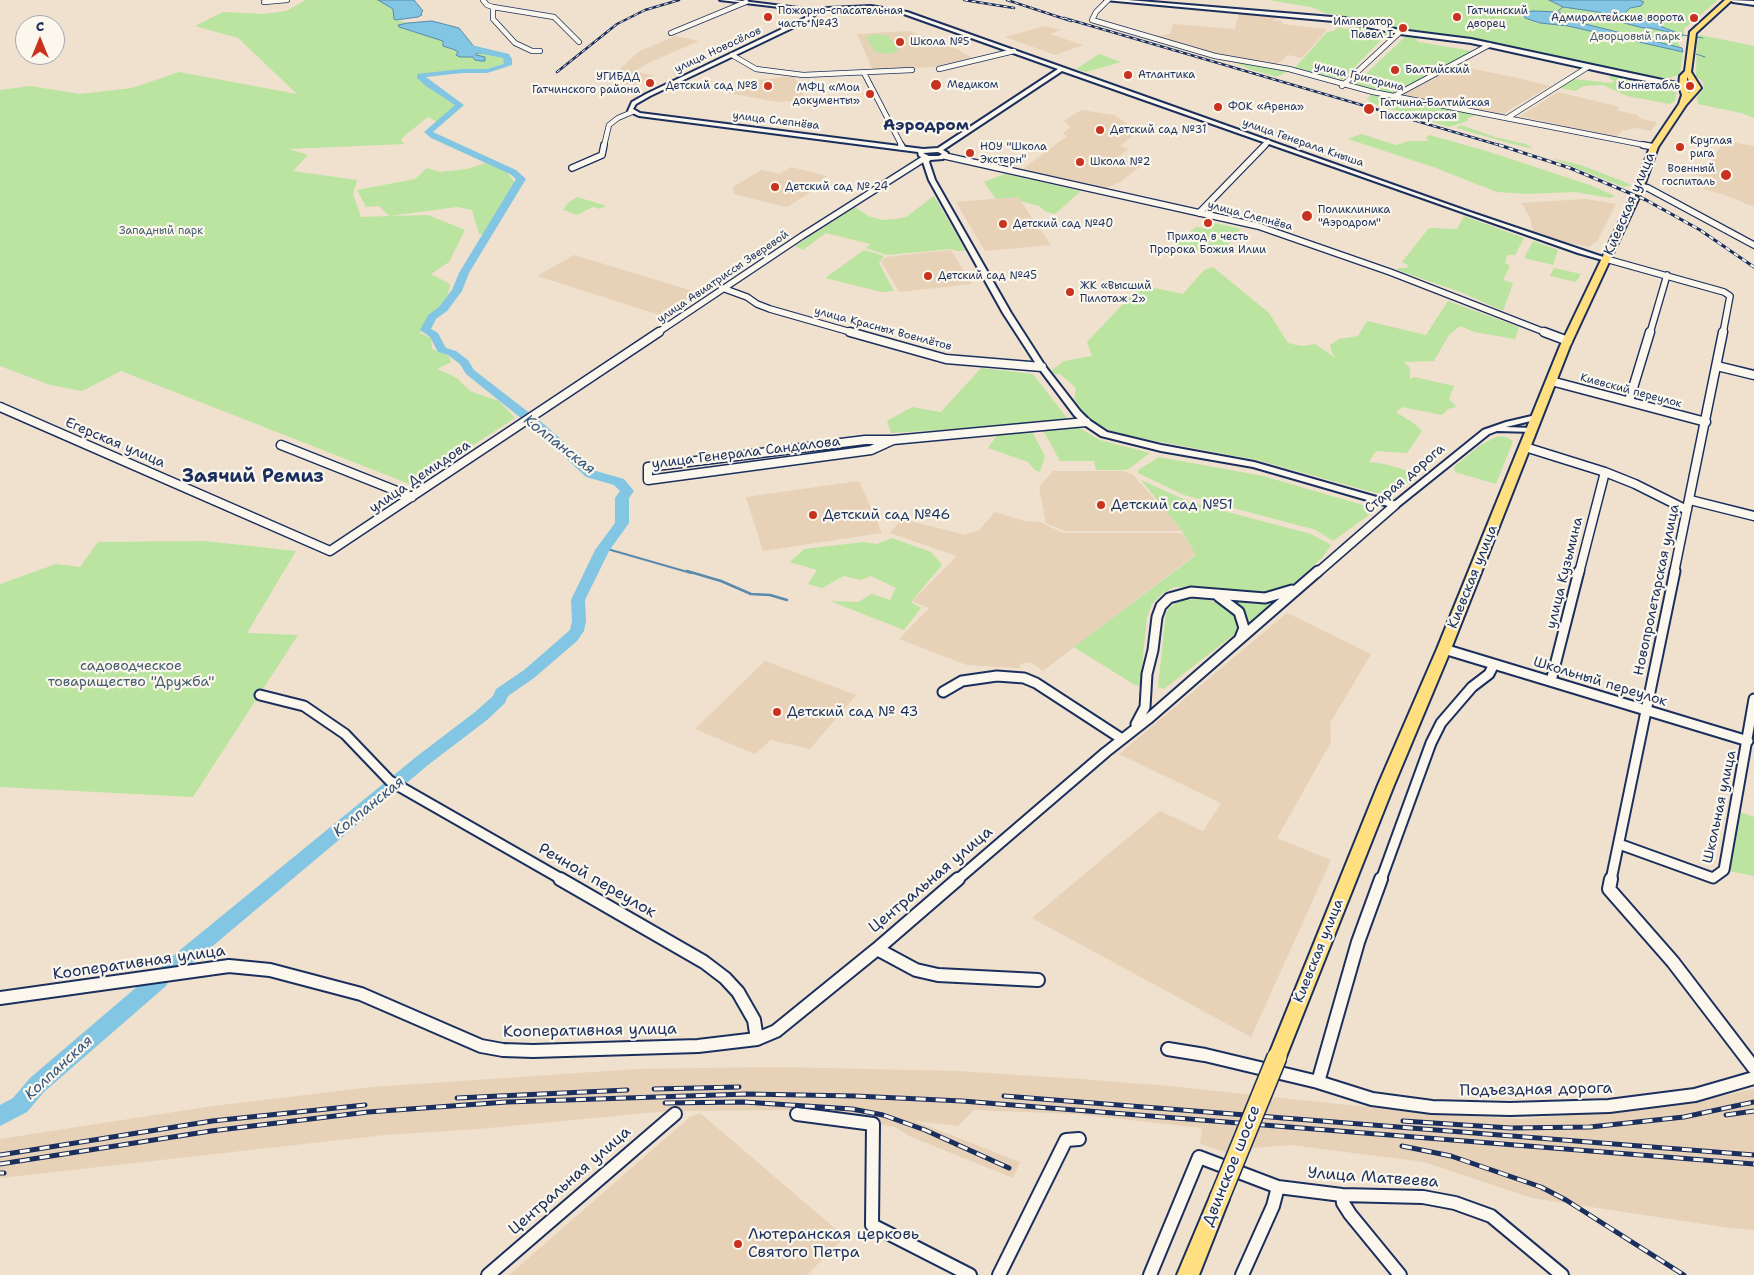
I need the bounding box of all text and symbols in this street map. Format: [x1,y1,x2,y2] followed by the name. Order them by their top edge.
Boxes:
[778,4,903,30] place label: Пожарно-спасательная часть №43
[1467,4,1528,30] place label: Гатчинский дворец
[762,11,774,23] marker: Пожарно-спасательная часть №43
[1451,11,1463,23] marker: Гатчинский дворец
[1551,11,1684,25] place label: Адмиралтейские ворота
[1688,12,1700,24] marker: Адмиралтейские ворота
[15,15,65,65] north arrow
[1333,15,1393,41] place label: Император Павел I
[36,17,44,35] text: С
[1397,22,1409,34] marker: Император Павел I
[673,24,763,76] street label: улица Новосёлов
[1590,30,1680,44] park label: Дворцовый парк
[910,35,969,49] place label: Школа №5
[894,36,906,48] marker: Школа №5
[1313,59,1405,95] street label: улица Григорина
[1405,63,1470,77] place label: Балтийский
[1389,64,1401,76] marker: Балтийский
[1138,68,1195,82] place label: Атлантика
[1122,69,1134,81] marker: Атлантика
[532,70,640,96] place label: УГИБДД Гатчинского района
[644,77,656,89] marker: УГИБДД Гатчинского района
[929,78,943,92] marker: Медиком
[947,78,998,92] place label: Медиком
[665,79,758,93] place label: Детский сад №8
[1618,79,1680,93] place label: Коннетабль
[762,80,774,92] marker: Детский сад №8
[1684,80,1696,92] marker: Коннетабль
[793,81,860,107] place label: МФЦ «Мои документы»
[864,88,876,100] marker: МФЦ «Мои документы»
[1380,96,1490,122] place label: Гатчина-Балтийская Пассажирская
[1228,100,1304,114] place label: ФОК «Арена»
[1212,101,1224,113] marker: ФОК «Арена»
[1362,102,1376,116] marker: Гатчина-Балтийская Пассажирская
[732,109,820,133] street label: улица Слепнёва
[883,116,969,136] district label: Аэродром
[1240,116,1366,170] street label: улица Генерала Кныша
[1110,123,1207,137] place label: Детский сад №31
[1094,124,1106,136] marker: Детский сад №31
[1690,134,1732,160] place label: Круглая рига
[980,140,1047,166] place label: НОУ "Школа Экстерн"
[1674,141,1686,153] marker: Круглая рига
[964,147,976,159] marker: НОУ "Школа Экстерн"
[1601,150,1659,258] street label: Киевская улица
[1090,155,1150,169] place label: Школа №2
[1074,156,1086,168] marker: Школа №2
[1662,162,1715,188] place label: Военный госпиталь
[1719,168,1733,182] marker: Военный госпиталь
[785,180,888,194] place label: Детский сад № 24
[769,181,781,193] marker: Детский сад № 24
[1206,198,1294,234] street label: улица Слепнёва
[1318,203,1390,229] place label: Поликлиника "Аэродром"
[1300,209,1314,223] marker: Поликлиника "Аэродром"
[1013,217,1113,231] place label: Детский сад №40
[1202,217,1214,229] marker: Приход в честь Пророка Божия Илии
[997,218,1009,230] marker: Детский сад №40
[119,224,203,238] park label: Западный парк
[655,228,791,326] street label: улица Авиатриссы Зверевой
[1150,230,1266,256] place label: Приход в честь Пророка Божия Илии
[938,269,1037,283] place label: Детский сад №45
[922,270,934,282] marker: Детский сад №45
[1080,279,1151,305] place label: ЖК «Высший Пилотаж 2»
[1064,286,1076,298] marker: ЖК «Высший Пилотаж 2»
[813,304,953,354] street label: улица Красных Военлётов
[1579,371,1683,411] street label: Киевский переулок
[520,411,598,479] water label: Колпанская
[62,414,168,472] street label: Егерская улица
[651,433,841,473] street label: улица Генерала Сандалова
[366,437,474,517] street label: улица Демидова
[1361,441,1449,517] street label: Старая дорога
[182,466,324,488] district label: Заячий Ремиз
[1111,497,1233,513] place label: Детский сад №51
[1095,499,1107,511] marker: Детский сад №51
[1631,503,1683,677] street label: Новопролетарская улица
[823,507,950,523] place label: Детский сад №46
[807,509,819,521] marker: Детский сад №46
[1543,515,1587,631] street label: улица Кузьмина
[1445,523,1501,631] street label: Киевская улица
[1531,654,1669,710] street label: Школьный переулок
[48,658,214,690] park label: садоводческое товарищество "Дружба"
[787,704,918,720] place label: Детский сад № 43
[771,706,783,718] marker: Детский сад № 43
[1700,749,1740,865] street label: Школьная улица
[330,773,408,841] water label: Колпанская
[865,823,997,937] street label: Центральная улица
[535,839,659,923] street label: Речной переулок
[1291,897,1347,1005] street label: Киевская улица
[52,941,226,985] street label: Кооперативная улица
[503,1020,677,1042] street label: Кооперативная улица
[21,1032,97,1104] water label: Колпанская
[1459,1079,1613,1101] street label: Подъездная дорога
[1199,1103,1265,1229] street label: Двинское шоссе
[505,1123,635,1239] street label: Центральная улица
[1307,1164,1439,1192] street label: Улица Матвеева
[748,1225,919,1263] place label: Лютеранская церковь Святого Петра
[732,1238,744,1250] marker: Лютеранская церковь Святого Петра

